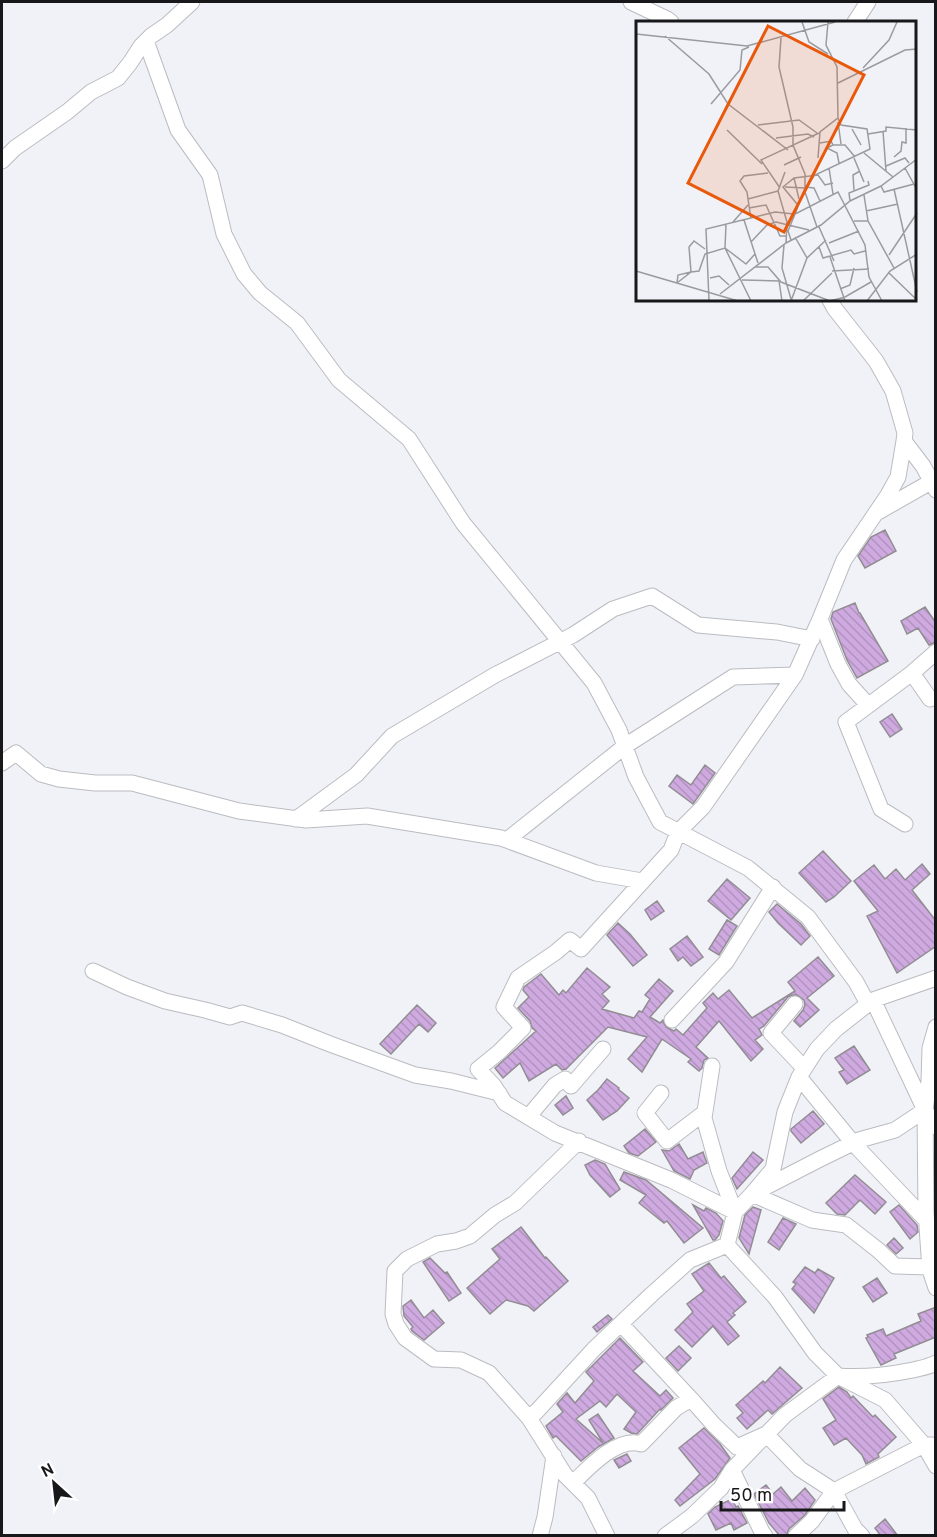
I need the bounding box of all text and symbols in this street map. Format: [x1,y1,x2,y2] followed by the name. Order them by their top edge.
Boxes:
[636,21,916,302] inset map
[24,1453,84,1513] north arrow
[38,1460,58,1483] text: N
[721,1474,844,1512] scale bar
[730,1485,772,1508] text: 50 m

